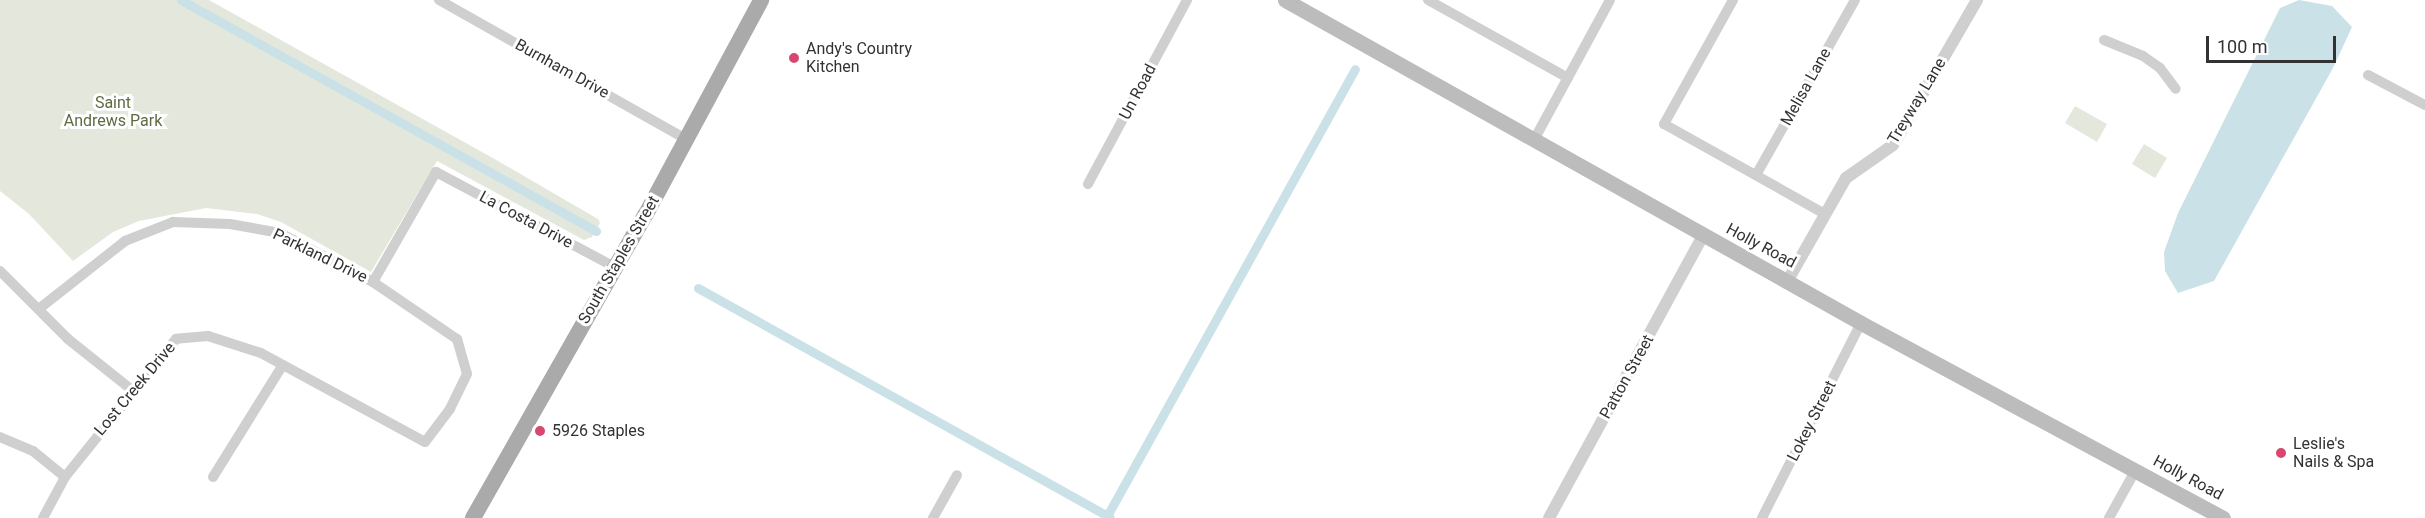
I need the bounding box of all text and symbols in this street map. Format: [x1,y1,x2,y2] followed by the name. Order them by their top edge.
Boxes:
[2209,24,2340,62] scale bar
[512,35,612,103] street label: Burnham Drive
[2217,36,2268,57] text: 100 m
[806,39,912,77] place label: Andy's Country Kitchen
[1777,45,1835,129] street label: Melisa Lane
[787,51,801,65] marker: Andy's Country Kitchen
[1884,54,1950,148] street label: Treyway Lane
[1115,61,1161,123] street label: Un Road
[64,93,162,131] park label: Saint Andrews Park
[476,187,576,253] street label: La Costa Drive
[575,193,663,327] street label: South Staples Street
[1723,220,1799,272] street label: Holly Road
[270,225,370,287] street label: Parkland Drive
[1596,332,1658,422] street label: Patton Street
[90,338,180,440] street label: Lost Creek Drive
[1784,378,1840,464] street label: Lokey Street
[552,421,645,441] place label: 5926 Staples
[533,424,547,438] marker: 5926 Staples
[2293,434,2374,472] place label: Leslie's Nails & Spa
[2274,446,2288,460] marker: Leslie's Nails & Spa
[2150,452,2226,504] street label: Holly Road

